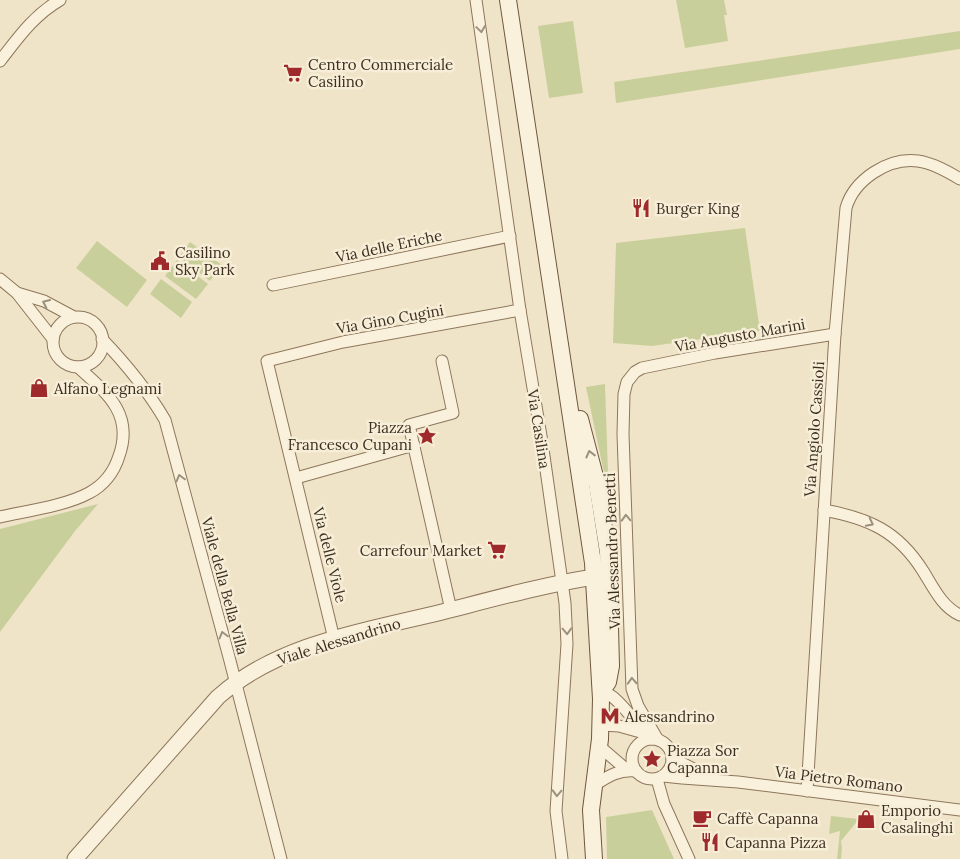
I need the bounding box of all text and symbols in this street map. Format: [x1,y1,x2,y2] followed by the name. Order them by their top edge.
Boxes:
[475,25,486,33] one-way arrow
[308,55,453,91] place label: Centro Commerciale Casilino
[282,62,304,84] supermarket icon: Centro Commerciale Casilino
[630,197,652,219] restaurant icon: Burger King
[656,199,740,218] place label: Burger King
[333,225,444,267] street label: Via delle Eriche
[175,243,235,279] place label: Casilino Sky Park
[149,250,171,272] public building icon: Casilino Sky Park
[43,299,52,309] one-way arrow
[334,300,445,338] street label: Via Gino Cugini
[672,314,807,356] street label: Via Augusto Marini
[800,361,828,498] street label: Via Angiolo Cassioli
[28,377,50,399] shop icon: Alfano Legnami
[53,379,162,398] place label: Alfano Legnami
[523,387,555,470] street label: Via Casilina
[288,418,412,454] place label: Piazza Francesco Cupani
[416,425,438,447] place icon: Piazza Francesco Cupani
[585,450,596,459] one-way arrow
[600,472,624,631] street label: Via Alessandro Benetti
[176,475,186,483] one-way arrow
[309,504,351,605] street label: Via delle Viole
[197,514,253,657] street label: Viale della Bella Villa
[620,514,631,522] one-way arrow
[865,517,874,527] one-way arrow
[486,539,508,561] supermarket icon: Carrefour Market
[360,541,482,560] place label: Carrefour Market
[274,613,403,669] street label: Viale Alessandrino
[561,627,572,635] one-way arrow
[218,631,229,640] one-way arrow
[626,676,637,684] one-way arrow
[599,705,621,727] metro station icon: Alessandrino
[624,707,715,726] place label: Alessandrino
[667,741,739,777] place label: Piazza Sor Capanna
[641,748,663,770] place icon: Piazza Sor Capanna
[773,762,904,796] street label: Via Pietro Romano
[552,789,562,797] one-way arrow
[881,801,953,837] place label: Emporio Casalinghi
[691,807,713,829] cafe icon: Caffè Capanna
[855,808,877,830] shop icon: Emporio Casalinghi
[717,809,819,828] place label: Caffè Capanna
[699,831,721,853] restaurant icon: Capanna Pizza
[725,833,826,852] place label: Capanna Pizza

